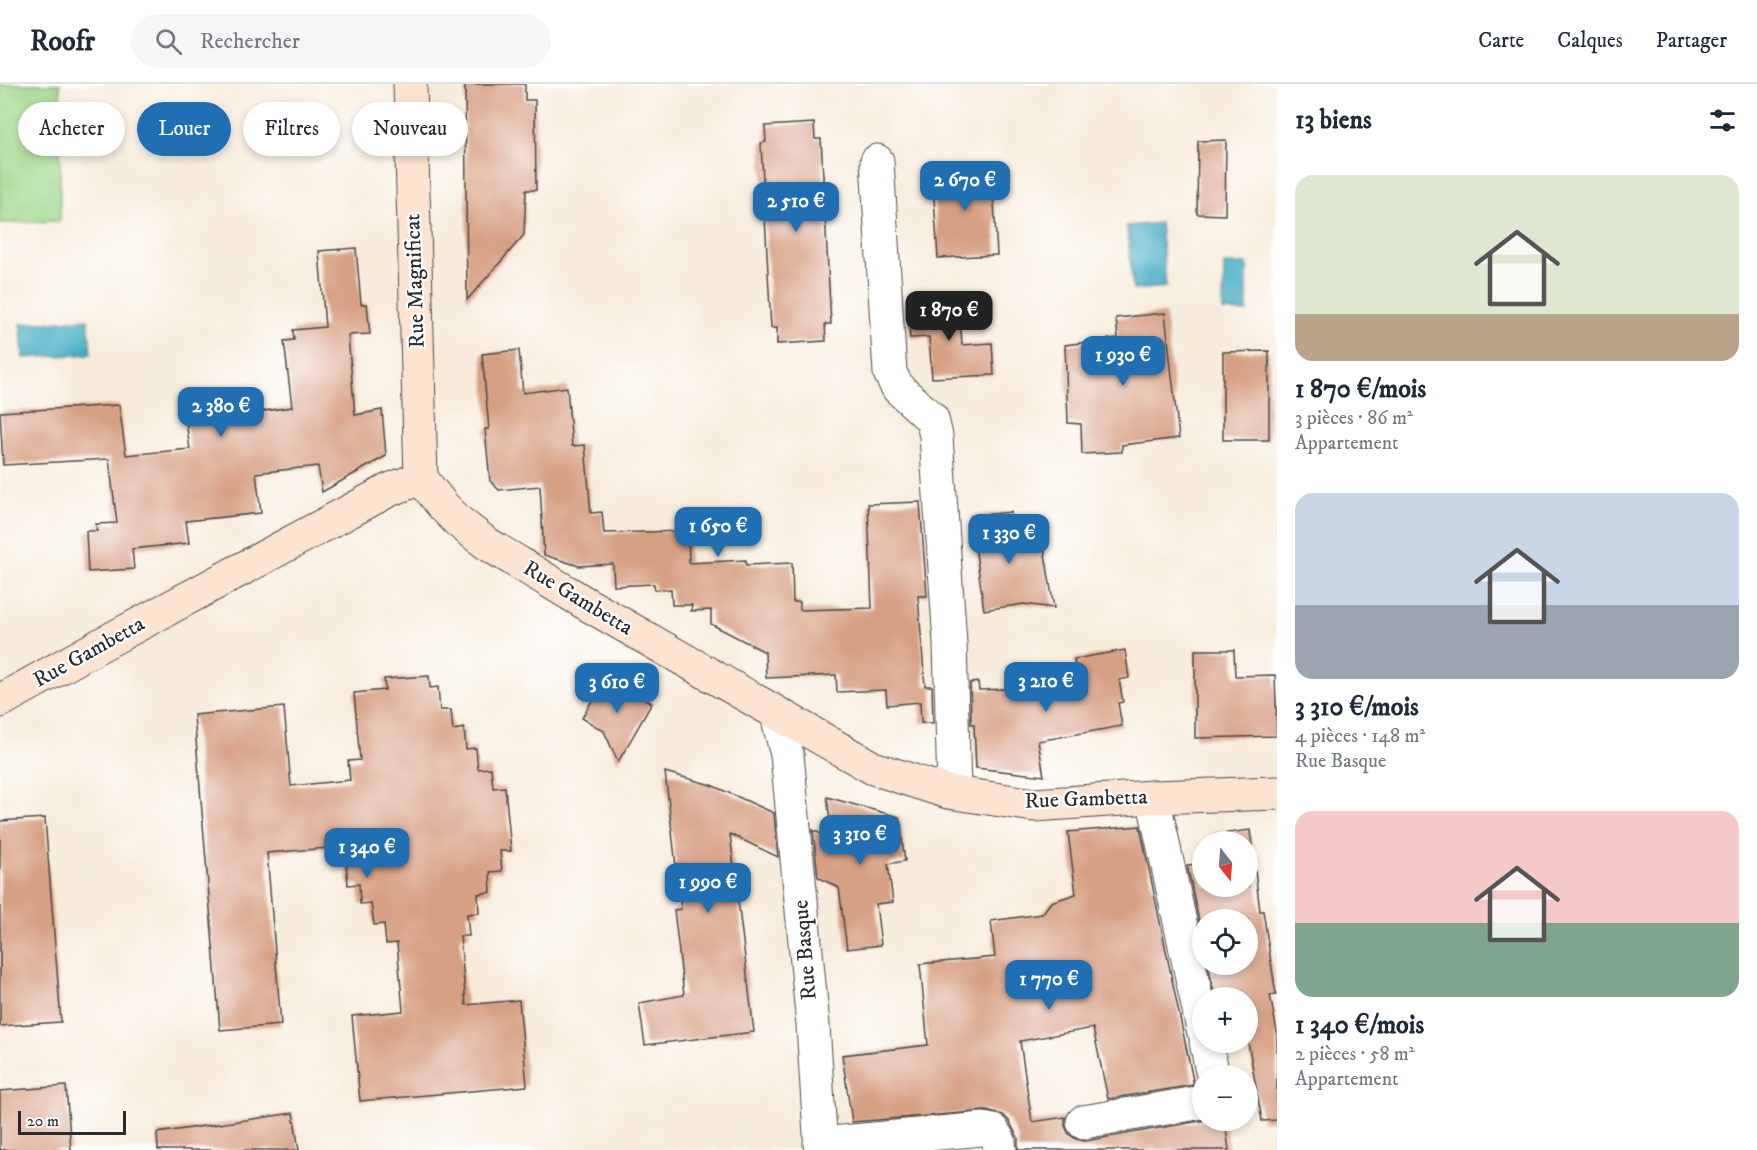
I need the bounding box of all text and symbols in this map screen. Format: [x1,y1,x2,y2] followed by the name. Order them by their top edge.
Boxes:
[131,14,551,68] search box
[30,24,95,59] text: Roofr
[152,25,185,58] icon: search
[200,28,300,55] text: Rechercher
[1478,28,1524,54] text: Carte
[1557,28,1623,54] text: Calques
[1656,28,1727,54] text: Partager
[18,102,125,156] chip: Acheter
[137,102,231,156] chip: Louer
[243,102,340,156] chip: Filtres
[352,102,468,156] chip: Nouveau
[1295,104,1372,137] text: 13 biens
[1706,104,1739,137] icon: filters
[910,161,1020,212] pin: 2 670 €
[934,168,996,193] text: 2 670 €
[741,182,851,233] pin: 2 510 €
[767,189,825,214] text: 2 510 €
[399,213,431,349] street label: Rue Magnificat
[1463,214,1571,322] icon: home
[894,291,1004,342] pin: 1 870 €
[920,298,978,323] text: 1 870 €
[1068,336,1178,387] pin: 1 930 €
[1095,343,1151,368] text: 1 930 €
[1295,373,1426,406] text: 1 870 €/mois
[166,387,276,438] pin: 2 380 €
[192,394,250,419] text: 2 380 €
[1295,406,1413,431] text: 3 pièces · 86 m²
[1295,431,1398,456] text: Appartement
[663,507,773,558] pin: 1 650 €
[689,514,747,539] text: 1 650 €
[954,514,1064,565] pin: 1 330 €
[982,521,1036,546] text: 1 330 €
[1463,532,1571,640] icon: home
[518,555,638,642] street label: Rue Gambetta
[29,610,150,694] street label: Rue Gambetta
[991,662,1101,713] pin: 3 210 €
[562,663,672,714] pin: 3 610 €
[1018,669,1074,694] text: 3 210 €
[589,670,645,695] text: 3 610 €
[1295,691,1419,724] text: 3 310 €/mois
[1295,724,1425,749] text: 4 pièces · 148 m²
[1295,749,1386,774] text: Rue Basque
[1024,783,1149,815] street label: Rue Gambetta
[805,815,915,866] pin: 3 310 €
[833,822,887,847] text: 3 310 €
[312,828,422,879] pin: 1 340 €
[1192,831,1258,897] north arrow
[1192,831,1258,1131] map controls
[338,835,396,860] text: 1 340 €
[1463,850,1571,958] icon: home
[653,863,763,914] pin: 1 990 €
[679,870,737,895] text: 1 990 €
[787,899,823,1001] street label: Rue Basque
[1192,909,1258,975] button: locate
[994,960,1104,1011] pin: 1 770 €
[1019,967,1079,992] text: 1 770 €
[1192,987,1258,1053] button: +
[1295,1009,1424,1042] text: 1 340 €/mois
[1295,1042,1415,1067] text: 2 pièces · 58 m²
[1192,1065,1258,1131] button: −
[1295,1067,1398,1092] text: Appartement
[18,1108,126,1136] scale bar
[27,1111,59,1131] text: 20 m

